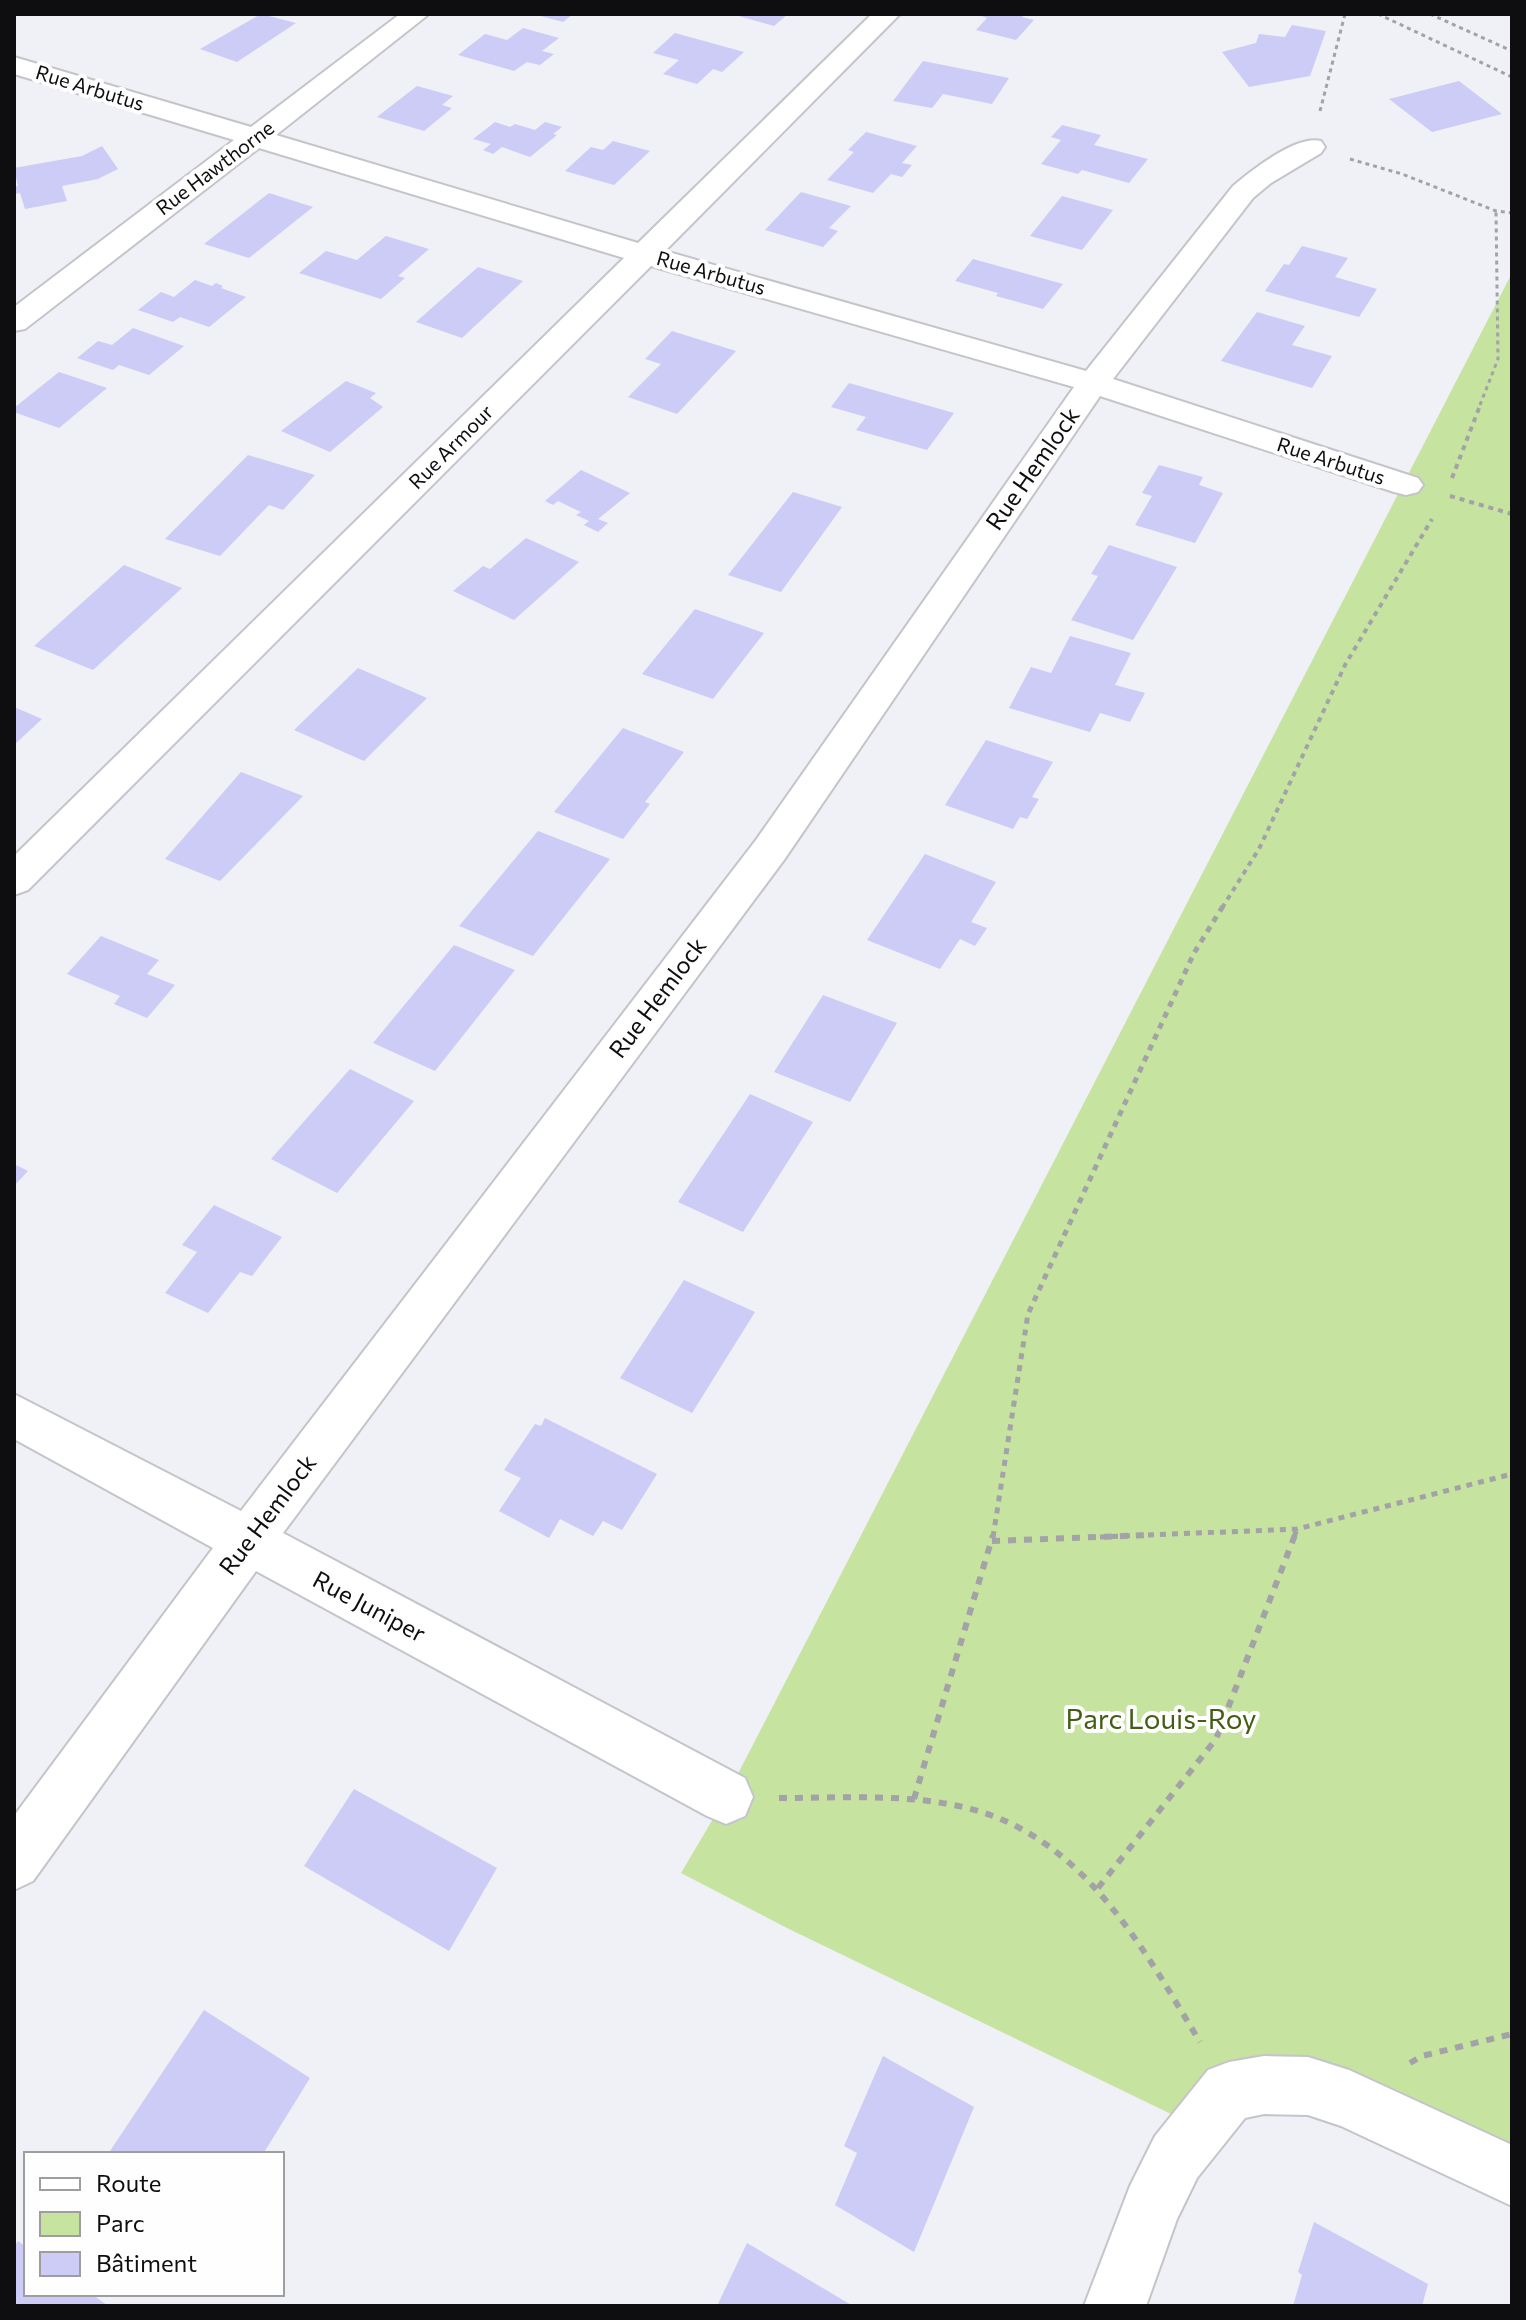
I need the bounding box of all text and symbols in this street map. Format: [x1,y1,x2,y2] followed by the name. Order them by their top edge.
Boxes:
[33,59,147,115] street label: Rue Arbutus
[151,115,278,219] street label: Rue Hawthorne
[654,245,768,299] street label: Rue Arbutus
[403,399,497,493] street label: Rue Armour
[979,401,1085,535] street label: Rue Hemlock
[1274,431,1388,489] street label: Rue Arbutus
[602,931,712,1063] street label: Rue Hemlock
[212,1448,322,1580] street label: Rue Hemlock
[308,1564,431,1648] street label: Rue Juniper
[1066,1701,1256,1735] park label: Parc Louis-Roy
[24,2152,284,2296] legend
[96,2168,161,2197] text: Route
[96,2208,145,2237] text: Parc
[96,2248,197,2277] text: Bâtiment

